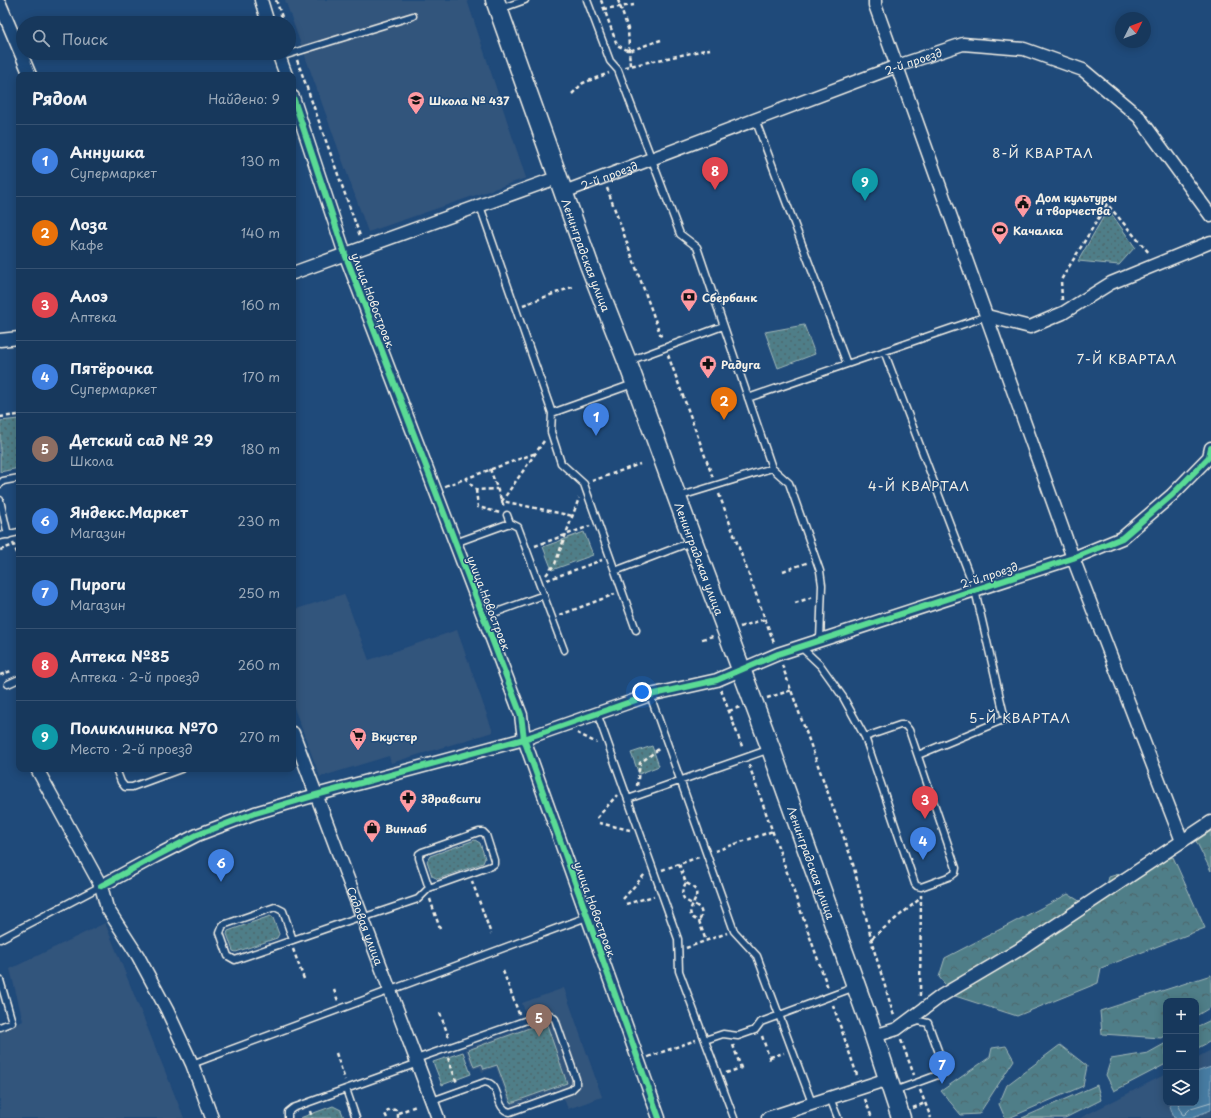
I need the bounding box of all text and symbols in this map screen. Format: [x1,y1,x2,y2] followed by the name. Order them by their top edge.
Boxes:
[1115,12,1151,48] north arrow
[16,16,296,60] search box
[30,27,52,49] icon: search
[62,27,108,50] text: Поиск
[882,43,944,79] street label: 2-й проезд
[32,85,87,111] text: Рядом
[208,89,280,108] text: Найдено: 9
[406,90,426,115] school or university icon: Школа № 437
[429,92,510,109] place label: Школа № 437
[70,140,145,163] text: Аннушка
[992,143,1094,162] district label: 8-Й КВАРТАЛ
[42,151,48,170] text: 1
[241,151,280,170] text: 130 m
[578,156,640,194] street label: 2-й проезд
[702,157,728,190] pin: 8
[70,163,157,182] text: Супермаркет
[852,168,878,201] pin: 9
[1035,189,1117,219] place label: Дом культуры и творчества
[1013,193,1033,218] public building icon: Дом культуры и творчества
[558,196,615,314] street label: Ленинградская улица
[70,212,108,235] text: Лоза
[990,220,1010,245] sports icon: Качалка
[1013,222,1064,239] place label: Качалка
[40,223,50,242] text: 2
[241,223,280,242] text: 140 m
[70,235,103,254] text: Кафе
[347,250,399,350] street label: улица Новостроек
[70,284,108,307] text: Алоэ
[679,287,699,312] bank icon: Сбербанк
[702,289,758,306] place label: Сбербанк
[41,295,49,314] text: 3
[241,295,280,314] text: 160 m
[70,307,117,326] text: Аптека
[1077,349,1177,368] district label: 7-Й КВАРТАЛ
[698,354,718,379] pharmacy icon: Радуга
[70,356,153,379] text: Пятёрочка
[721,356,761,373] place label: Радуга
[41,367,49,386] text: 4
[242,367,280,386] text: 170 m
[70,379,157,398] text: Супермаркет
[711,387,737,420] pin: 2
[583,403,609,436] pin: 1
[70,428,213,451] text: Детский сад № 29
[41,439,49,458] text: 5
[241,439,280,458] text: 180 m
[70,451,114,470] text: Школа
[868,476,970,495] district label: 4-Й КВАРТАЛ
[70,500,188,523] text: Яндекс.Маркет
[671,500,729,617] street label: Ленинградская улица
[40,511,50,530] text: 6
[238,511,280,530] text: 230 m
[70,523,126,542] text: Магазин
[463,553,515,653] street label: улица Новостроек
[958,558,1020,592] street label: 2-й проезд
[70,572,126,595] text: Пироги
[41,583,49,602] text: 7
[238,583,280,602] text: 250 m
[70,595,126,614] text: Магазин
[70,644,170,667] text: Аптека №85
[41,655,49,674] text: 8
[238,655,280,674] text: 260 m
[70,667,200,686] text: Аптека · 2-й проезд
[632,682,652,702] your location
[969,708,1071,727] district label: 5-Й КВАРТАЛ
[70,716,218,739] text: Поликлиника №70
[348,726,368,751] supermarket icon: Вкустер
[41,727,49,746] text: 9
[239,727,280,746] text: 270 m
[371,728,417,745] place label: Вкустер
[70,739,193,758] text: Место · 2-й проезд
[912,786,938,819] pin: 3
[398,788,418,813] pharmacy icon: Здравсити
[420,790,481,807] place label: Здравсити
[784,804,840,922] street label: Ленинградская улица
[362,818,382,843] shop icon: Винлаб
[385,820,427,837] place label: Винлаб
[910,827,936,860] pin: 4
[208,849,234,882] pin: 6
[570,859,620,959] street label: улица Новостроек
[343,884,388,968] street label: Садовая улица
[1163,998,1199,1106] map controls
[1163,998,1199,1034] button: +
[526,1004,552,1037] pin: 5
[1163,1034,1199,1070] button: −
[929,1051,955,1084] pin: 7
[1163,1070,1199,1106] button: layers

